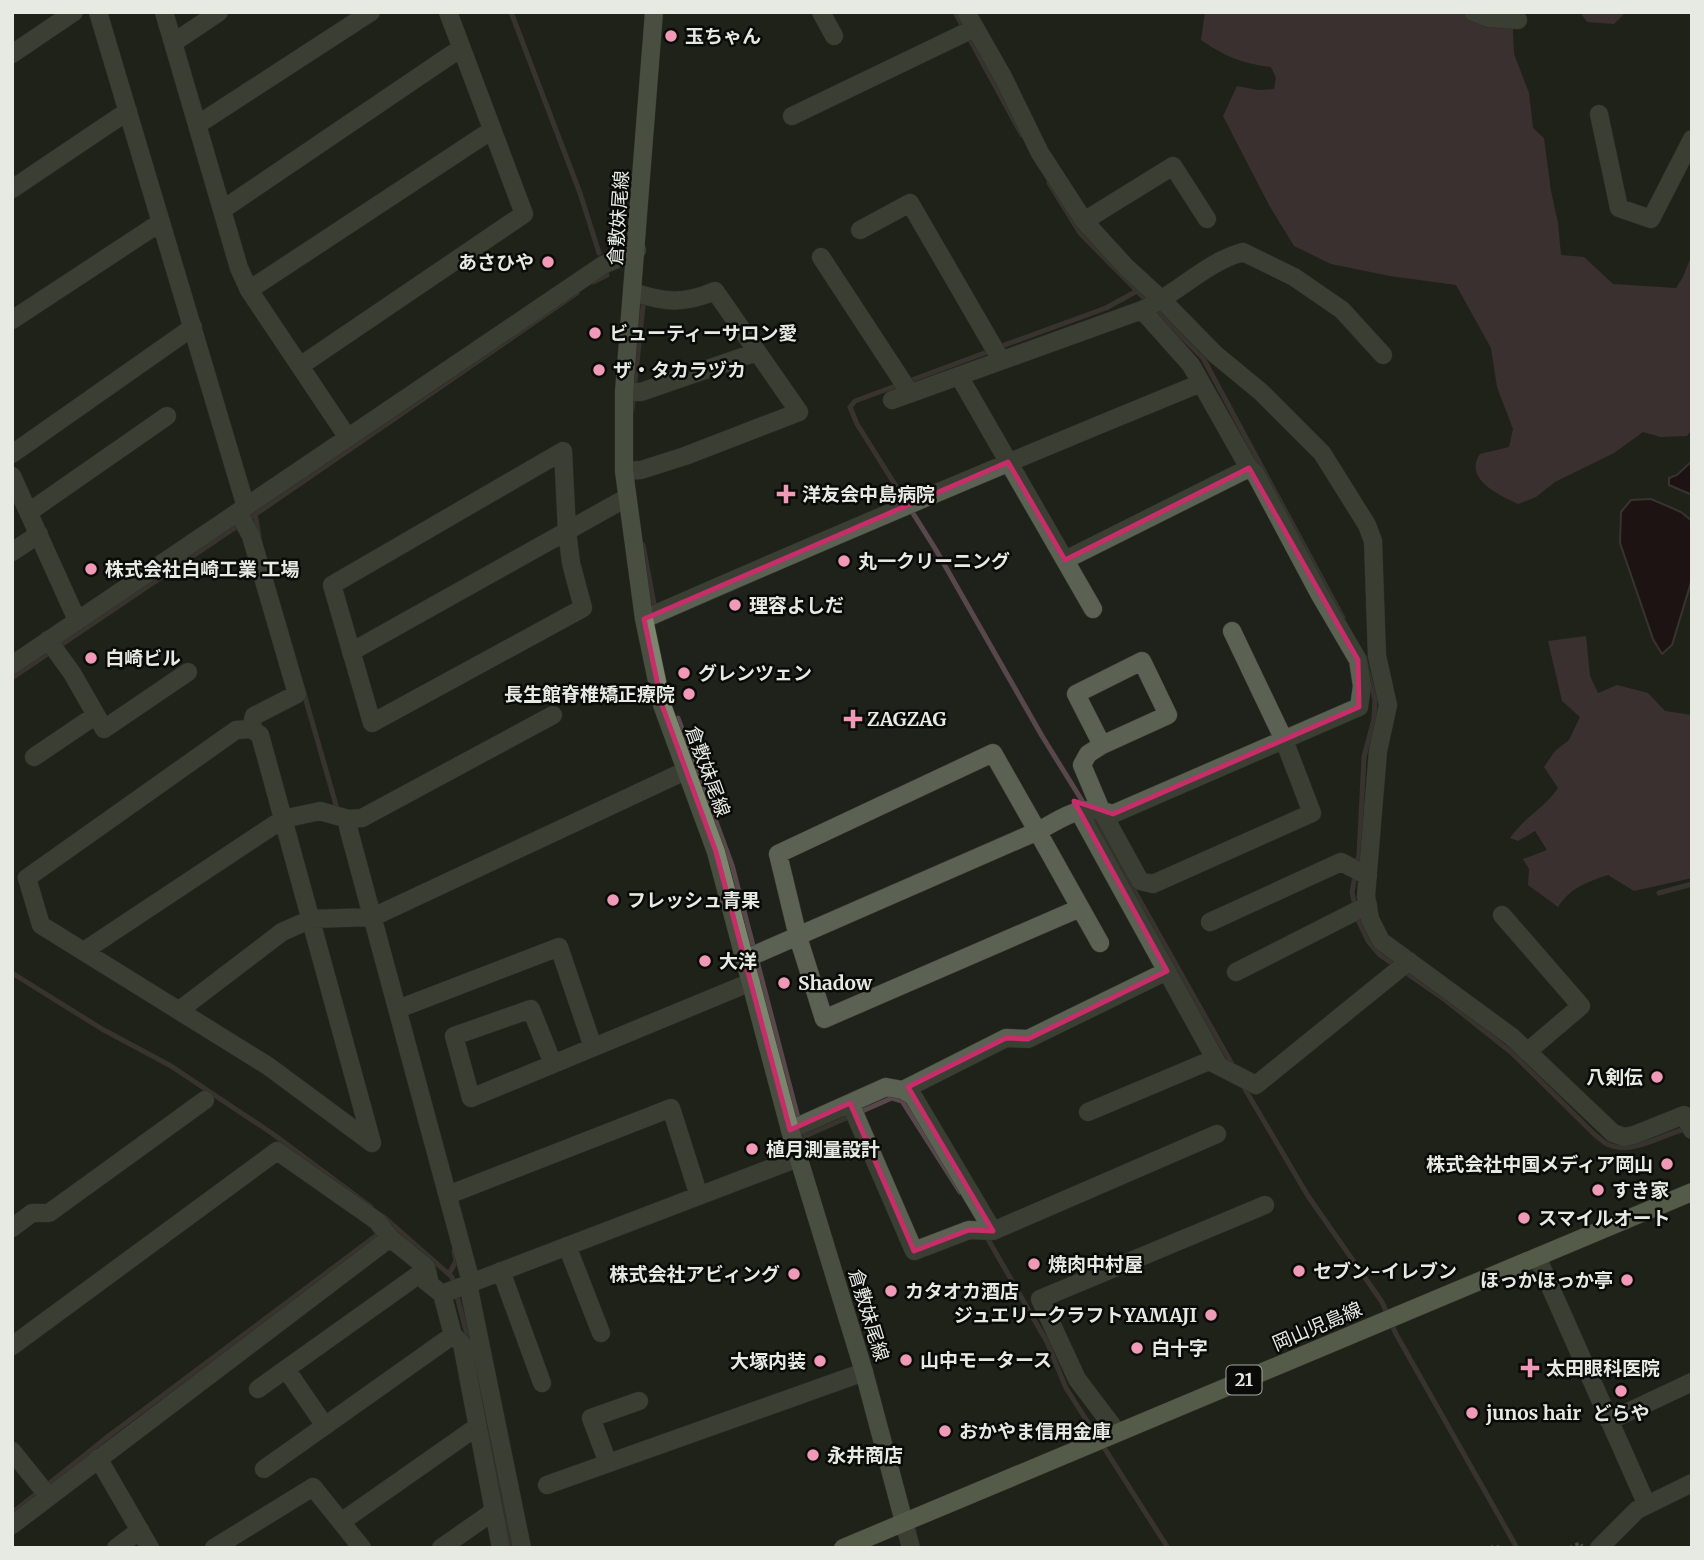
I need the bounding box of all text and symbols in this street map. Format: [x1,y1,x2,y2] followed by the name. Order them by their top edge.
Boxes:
[685,24,761,48] place label: 玉ちゃん
[663,28,679,44] marker: 玉ちゃん
[603,170,633,266] street label: 倉敷妹尾線
[458,250,534,274] place label: あさひや
[540,254,556,270] marker: あさひや
[609,321,797,345] place label: ビューティーサロン愛
[587,325,603,341] marker: ビューティーサロン愛
[613,358,746,382] place label: ザ・タカラヅカ
[591,362,607,378] marker: ザ・タカラヅカ
[802,482,935,506] place label: 洋友会中島病院
[776,484,796,504] marker: 洋友会中島病院
[858,549,1010,573] place label: 丸一クリーニング
[836,553,852,569] marker: 丸一クリーニング
[105,557,300,581] place label: 株式会社白崎工業 工場
[83,561,99,577] marker: 株式会社白崎工業 工場
[749,593,844,617] place label: 理容よしだ
[727,597,743,613] marker: 理容よしだ
[105,646,181,670] place label: 白崎ビル
[83,650,99,666] marker: 白崎ビル
[698,661,812,685] place label: グレンツェン
[676,665,692,681] marker: グレンツェン
[504,682,675,706] place label: 長生館脊椎矯正療院
[681,686,697,702] marker: 長生館脊椎矯正療院
[867,707,946,731] place label: ZAGZAG
[845,711,861,727] marker: ZAGZAG
[680,722,736,820] street label: 倉敷妹尾線
[627,888,760,912] place label: フレッシュ青果
[605,892,621,908] marker: フレッシュ青果
[719,949,757,973] place label: 大洋
[697,953,713,969] marker: 大洋
[798,971,873,995] place label: Shadow
[776,975,792,991] marker: Shadow
[1586,1065,1643,1089] place label: 八剣伝
[1649,1069,1665,1085] marker: 八剣伝
[766,1137,880,1161] place label: 植月測量設計
[744,1141,760,1157] marker: 植月測量設計
[1426,1152,1653,1176] place label: 株式会社中国メディア岡山
[1659,1156,1675,1172] marker: 株式会社中国メディア岡山
[1612,1178,1669,1202] place label: すき家
[1590,1182,1606,1198] marker: すき家
[1538,1206,1670,1230] place label: スマイルオート
[1516,1210,1532,1226] marker: スマイルオート
[1048,1252,1143,1276] place label: 焼肉中村屋
[1026,1256,1042,1272] marker: 焼肉中村屋
[1313,1259,1457,1283] place label: セブン-イレブン
[609,1262,780,1286] place label: 株式会社アビィング
[1291,1263,1307,1279] marker: セブン-イレブン
[786,1266,802,1282] marker: 株式会社アビィング
[844,1266,894,1364] street label: 倉敷妹尾線
[1480,1268,1613,1292] place label: ほっかほっか亭
[1619,1272,1635,1288] marker: ほっかほっか亭
[905,1279,1019,1303] place label: カタオカ酒店
[883,1283,899,1299] marker: カタオカ酒店
[1269,1296,1365,1356] street label: 岡山児島線
[954,1303,1197,1327] place label: ジュエリークラフトYAMAJI
[1203,1307,1219,1323] marker: ジュエリークラフトYAMAJI
[1151,1336,1208,1360] place label: 白十字
[1129,1340,1145,1356] marker: 白十字
[920,1348,1052,1372] place label: 山中モータース
[730,1349,806,1373] place label: 大塚内装
[898,1352,914,1368] marker: 山中モータース
[812,1353,828,1369] marker: 大塚内装
[1546,1356,1660,1380] place label: 太田眼科医院
[1520,1358,1540,1378] marker: 太田眼科医院
[1226,1366,1262,1394] road number: 21
[1613,1383,1629,1399] marker: どらや
[1485,1401,1582,1425] place label: junos hair
[1592,1401,1650,1425] place label: どらや
[1464,1405,1480,1421] marker: junos hair
[959,1419,1111,1443] place label: おかやま信用金庫
[937,1423,953,1439] marker: おかやま信用金庫
[827,1443,903,1467] place label: 永井商店
[805,1447,821,1463] marker: 永井商店

